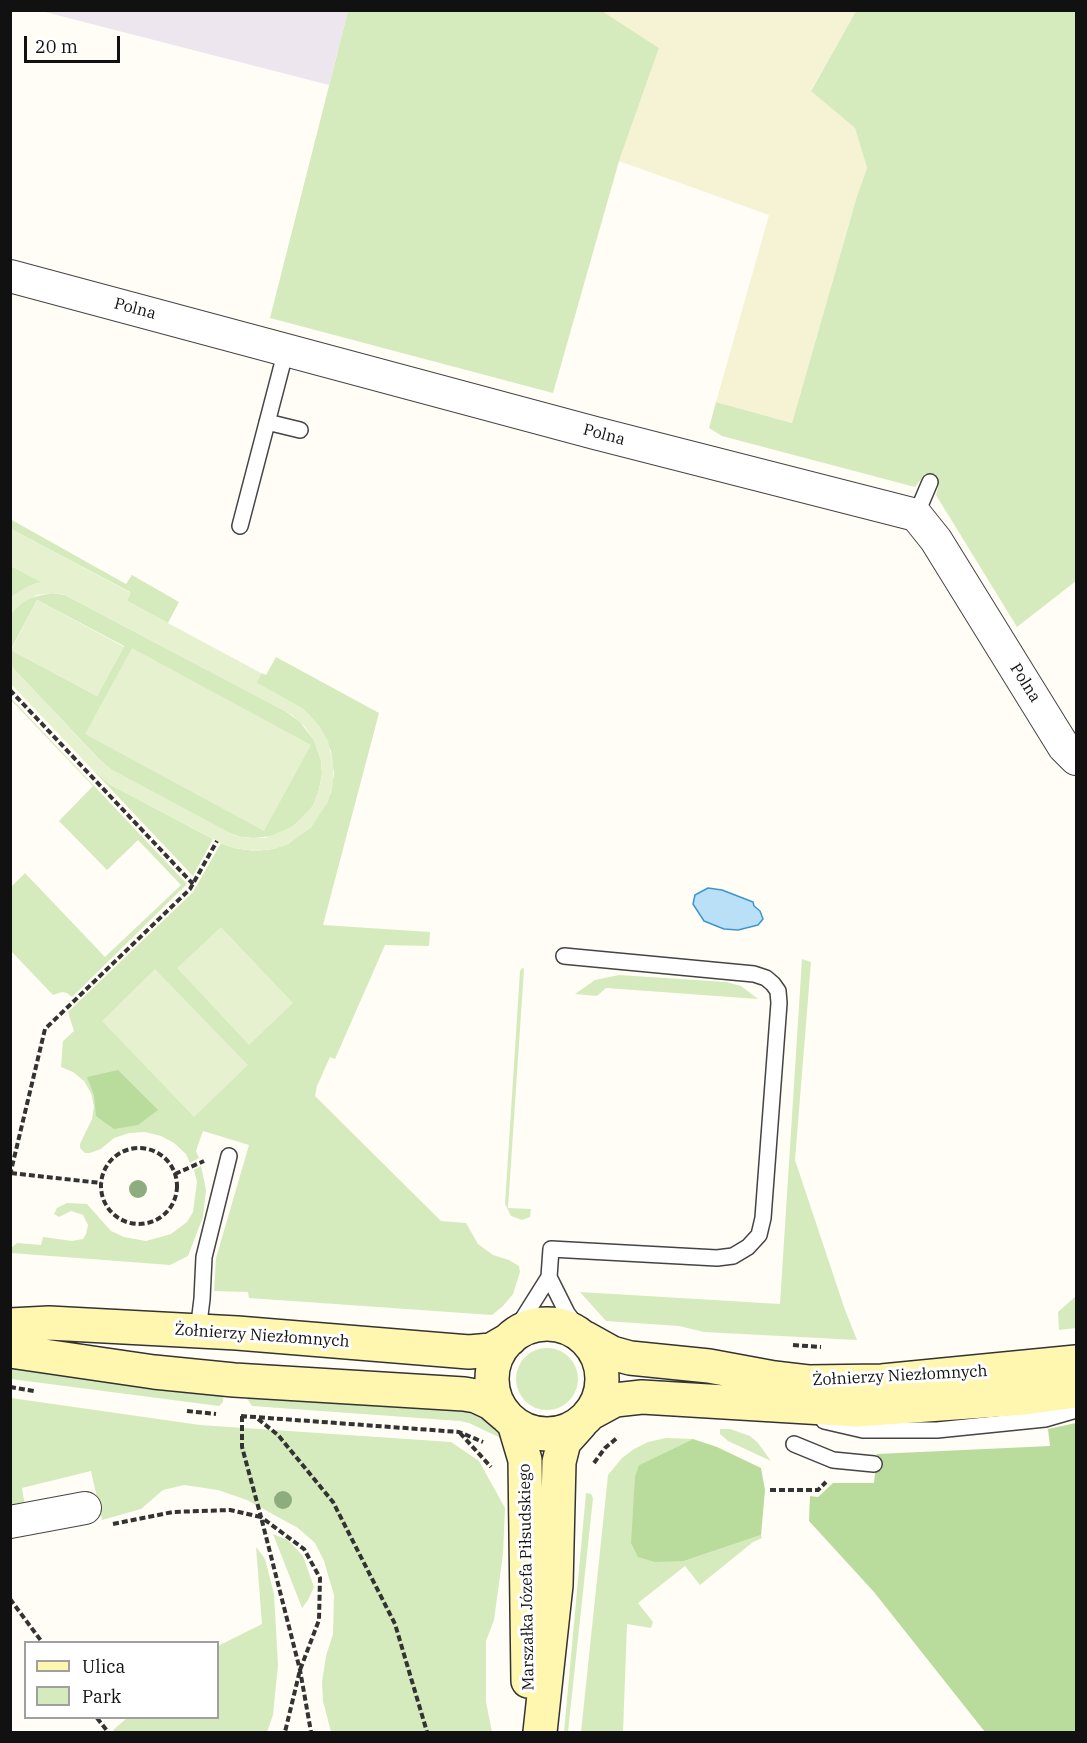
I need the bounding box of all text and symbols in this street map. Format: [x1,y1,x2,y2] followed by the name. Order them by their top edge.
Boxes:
[27,24,123,62] scale bar
[35,35,78,58] text: 20 m
[112,294,158,324] street label: Polna
[581,420,627,450] street label: Polna
[1006,660,1044,706] street label: Polna
[174,1320,350,1352] street label: Żołnierzy Niezłomnych
[812,1362,988,1390] street label: Żołnierzy Niezłomnych
[515,1463,539,1691] street label: Marszałka Józefa Piłsudskiego
[24,1641,219,1719] legend
[82,1655,125,1678] text: Ulica
[82,1685,121,1708] text: Park

